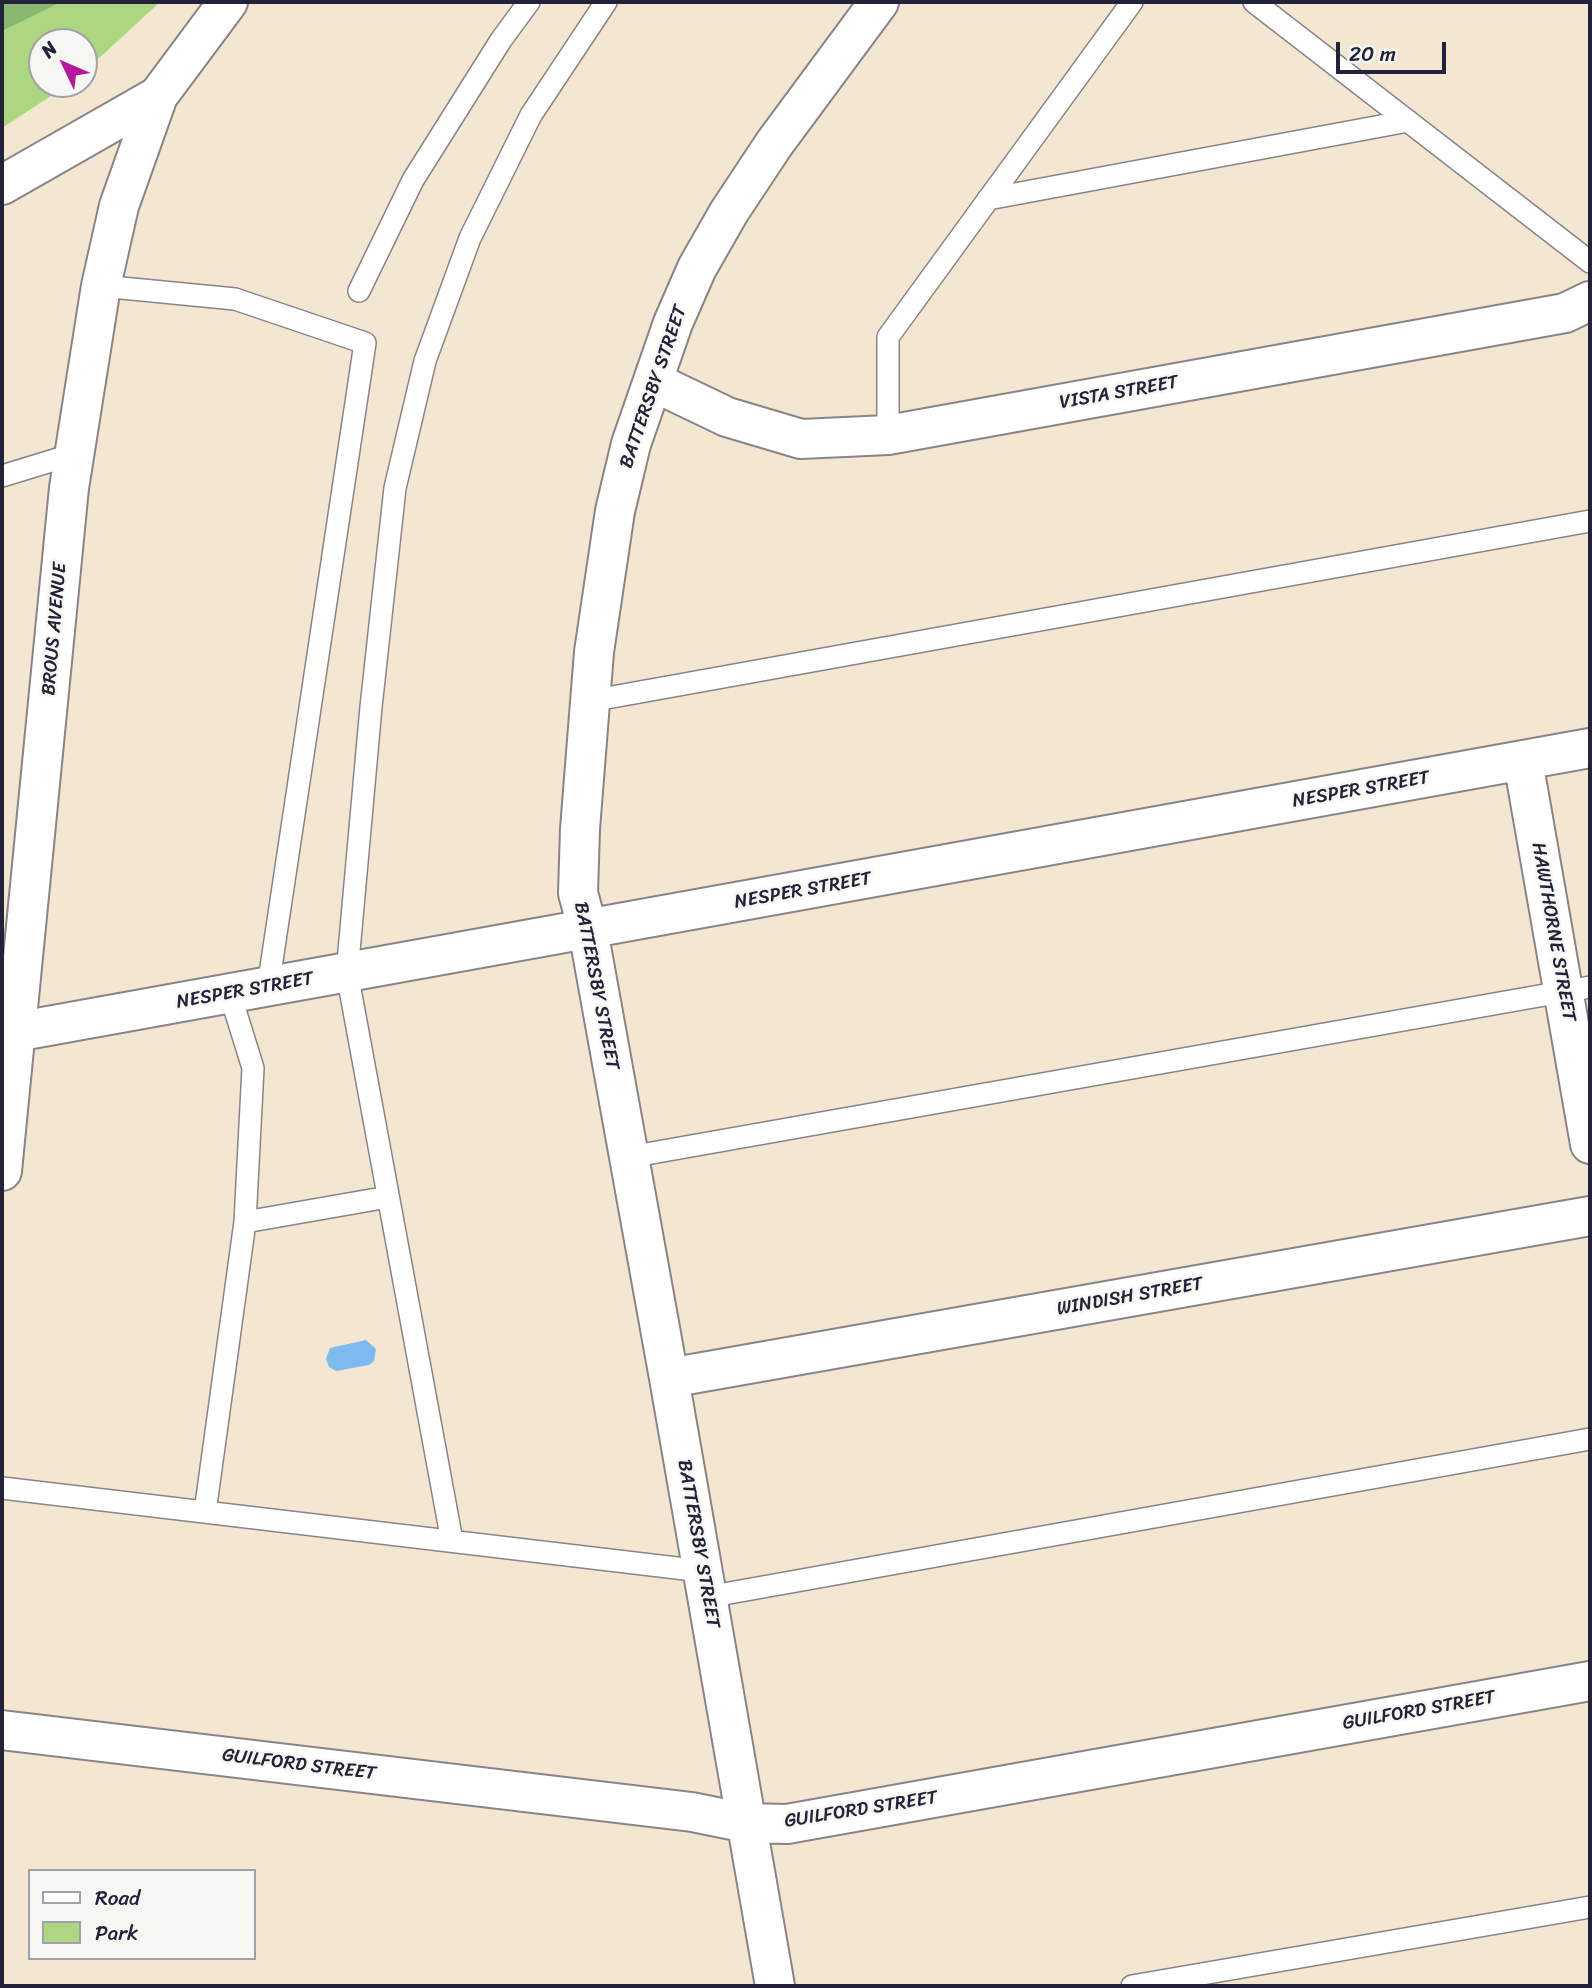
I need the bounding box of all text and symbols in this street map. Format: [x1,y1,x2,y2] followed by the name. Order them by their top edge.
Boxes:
[28,28,98,98] north arrow
[1340,28,1450,72] scale bar
[33,33,65,66] text: N
[1349,35,1396,73] text: 20 m
[615,303,693,471] street label: BATTERSBY STREET
[1058,371,1180,415] street label: VISTA STREET
[38,561,72,697] street label: BROUS AVENUE
[1291,767,1431,813] street label: NESPER STREET
[1526,841,1580,1023] street label: HAWTHORNE STREET
[733,868,873,914] street label: NESPER STREET
[569,900,623,1072] street label: BATTERSBY STREET
[175,968,315,1014] street label: NESPER STREET
[1055,1273,1205,1321] street label: WINDISH STREET
[672,1458,724,1630] street label: BATTERSBY STREET
[1341,1686,1497,1736] street label: GUILFORD STREET
[221,1744,377,1786] street label: GUILFORD STREET
[783,1787,939,1833] street label: GUILFORD STREET
[28,1869,256,1960] legend
[95,1879,140,1917] text: Road
[95,1914,138,1952] text: Park

